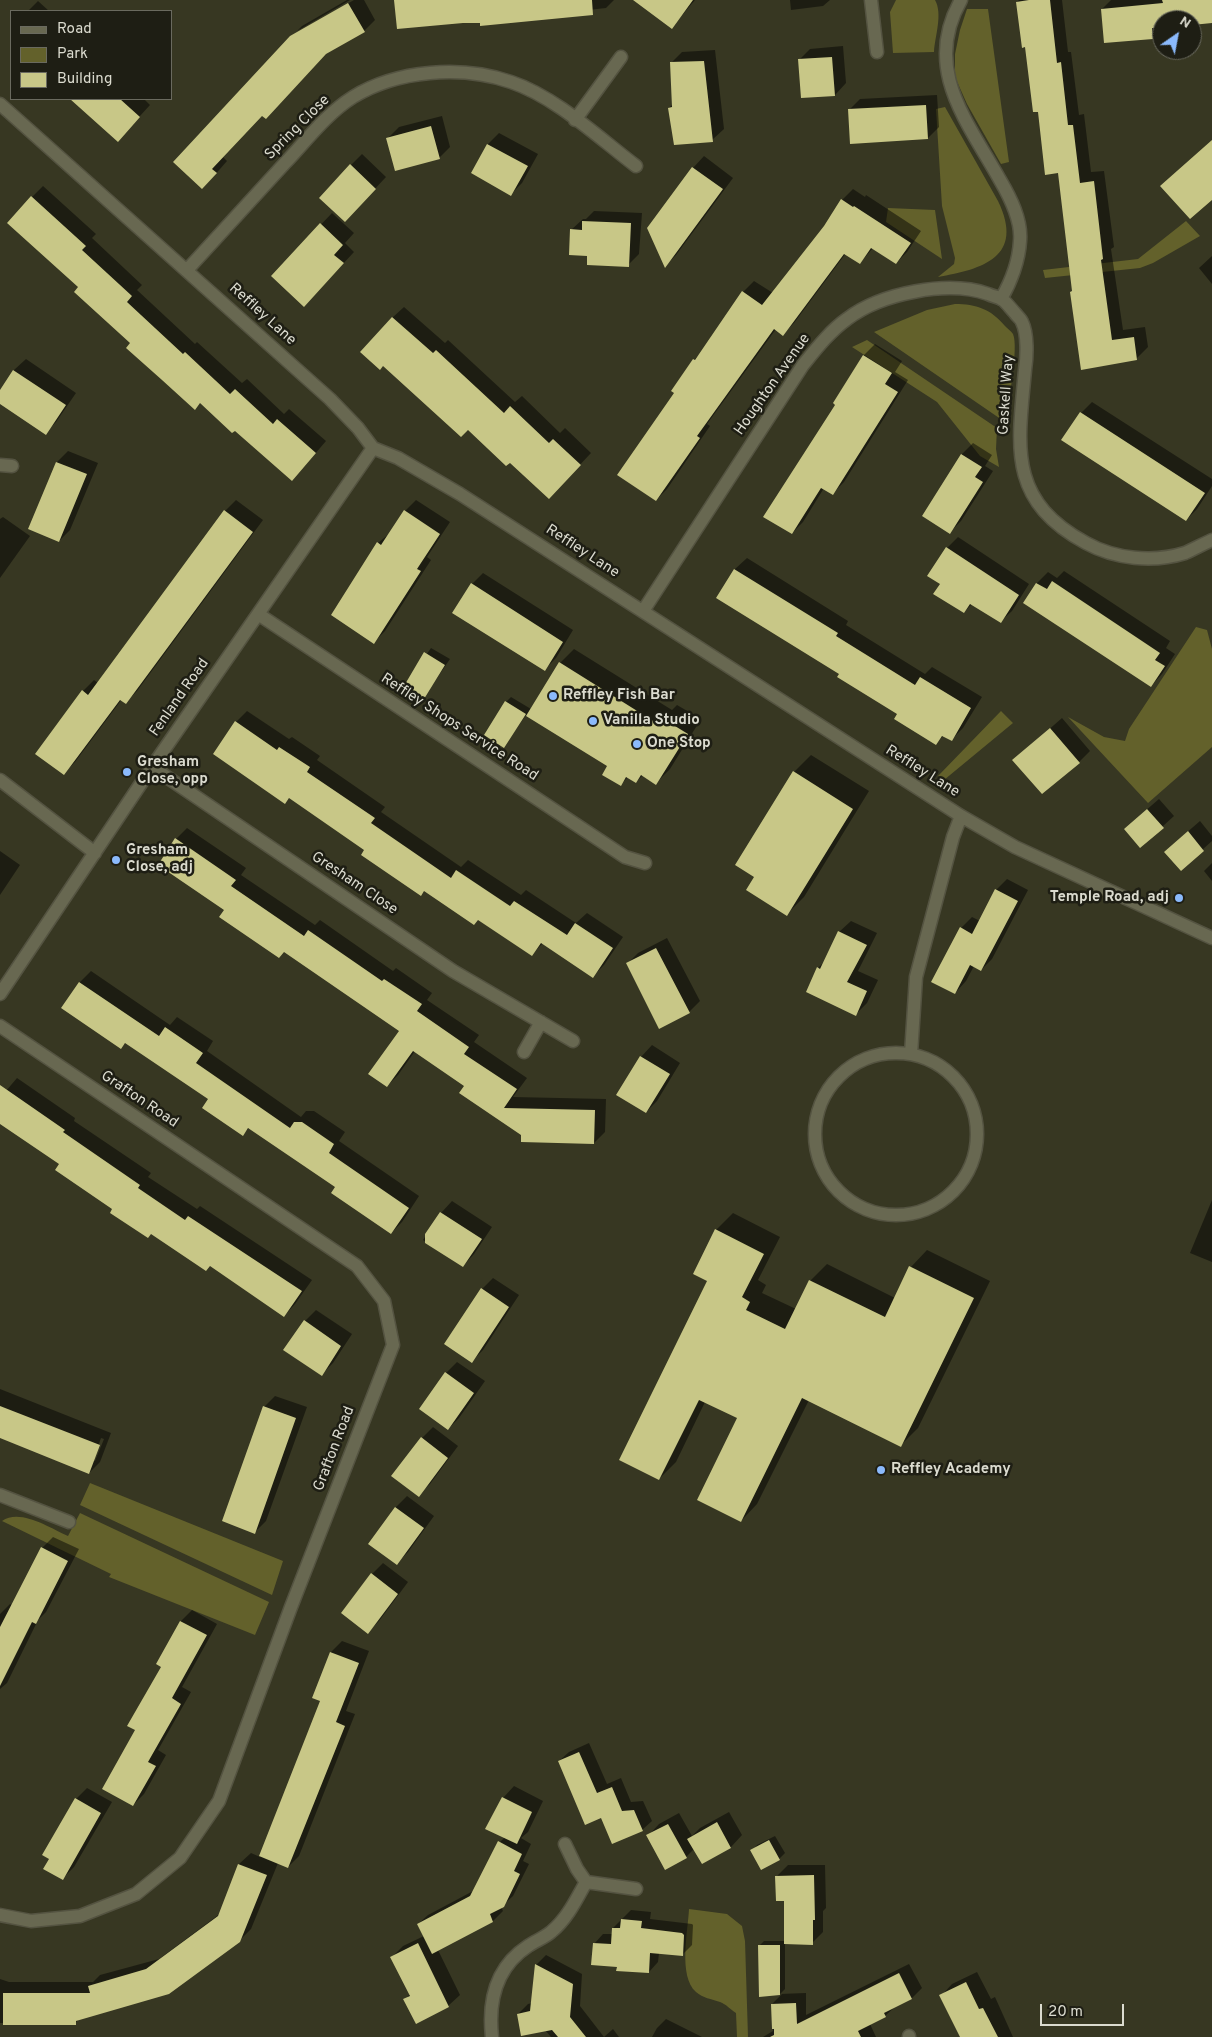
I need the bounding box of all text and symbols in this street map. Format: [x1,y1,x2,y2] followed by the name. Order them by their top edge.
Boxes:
[10,10,172,100] legend
[1152,10,1202,60] north arrow
[1176,13,1194,33] text: N
[57,20,92,39] text: Road
[57,45,88,64] text: Park
[57,70,112,89] text: Building
[262,92,334,164] street label: Spring Close
[225,280,299,350] street label: Reffley Lane
[731,331,815,439] street label: Houghton Avenue
[995,354,1019,436] street label: Gaskell Way
[542,522,622,582] street label: Reffley Lane
[146,655,214,741] street label: Fenland Road
[377,670,541,786] street label: Reffley Shops Service Road
[563,687,675,705] place label: Reffley Fish Bar
[547,690,559,702] marker: Reffley Fish Bar
[603,712,700,730] place label: Vanilla Studio
[587,715,599,727] marker: Vanilla Studio
[647,735,711,753] place label: One Stop
[631,738,643,750] marker: One Stop
[882,742,962,802] street label: Reffley Lane
[137,754,208,789] place label: Gresham Close, opp
[121,766,133,778] marker: Gresham Close, opp
[126,842,193,877] place label: Gresham Close, adj
[307,848,401,920] street label: Gresham Close
[110,854,122,866] marker: Gresham Close, adj
[1050,889,1169,907] place label: Temple Road, adj
[1173,892,1185,904] marker: Temple Road, adj
[97,1068,181,1132] street label: Grafton Road
[311,1404,359,1494] street label: Grafton Road
[891,1461,1011,1479] place label: Reffley Academy
[875,1464,887,1476] marker: Reffley Academy
[1042,1994,1126,2026] scale bar
[1048,2003,1083,2022] text: 20 m

